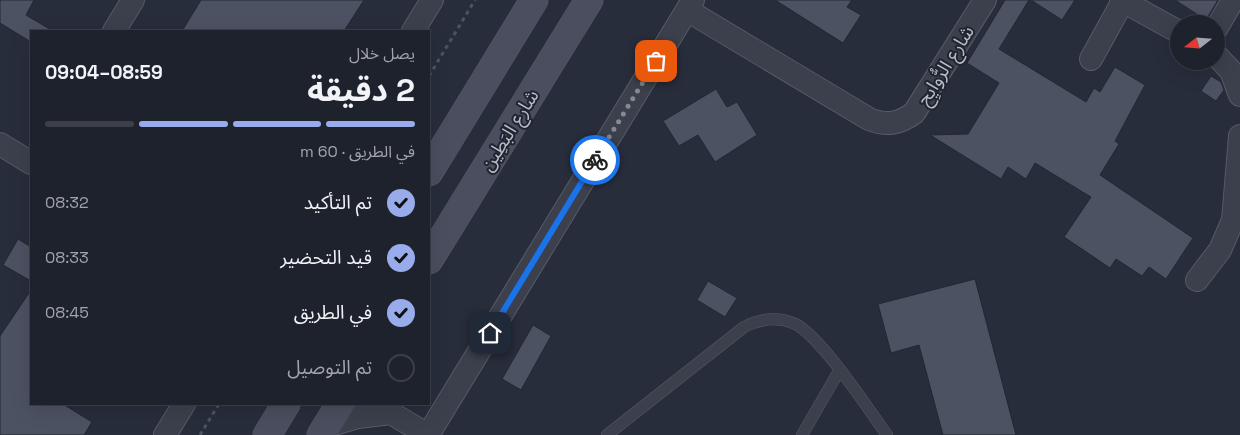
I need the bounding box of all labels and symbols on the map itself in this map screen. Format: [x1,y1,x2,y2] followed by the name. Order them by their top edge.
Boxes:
[1170,15,1225,70] north arrow
[911,21,982,111] street label: شارع الرُّوايِح
[635,40,677,82] pin
[474,84,545,177] street label: شارع البَطِين
[570,135,620,185] courier
[469,312,511,354] pin

